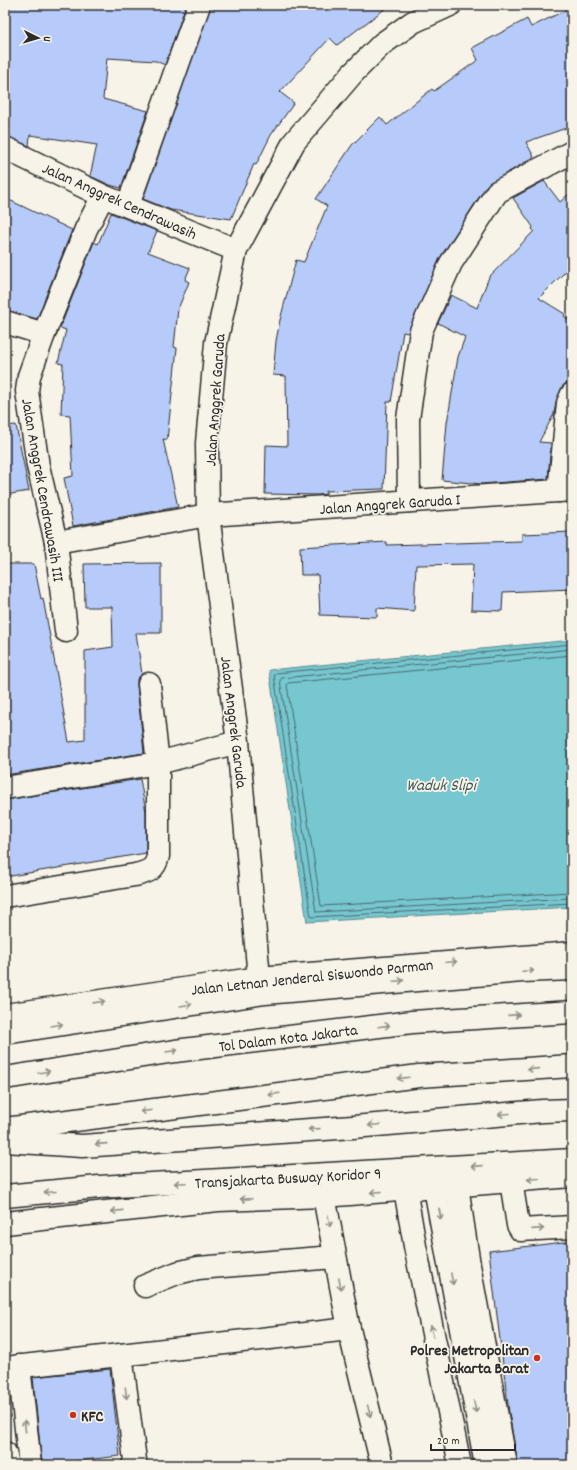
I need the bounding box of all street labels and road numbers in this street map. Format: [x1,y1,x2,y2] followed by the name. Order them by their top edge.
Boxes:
[38,158,200,247] street label: Jalan Anggrek Cendrawasih
[200,333,233,467] street label: Jalan Anggrek Garuda
[14,397,69,584] street label: Jalan Anggrek Cendrawasih III
[319,489,461,522] street label: Jalan Anggrek Garuda I
[213,655,252,790] street label: Jalan Anggrek Garuda
[190,954,434,1003] street label: Jalan Letnan Jenderal Siswondo Parman
[218,1020,359,1059] street label: Tol Dalam Kota Jakarta
[194,1163,382,1196] street label: Transjakarta Busway Koridor 9

